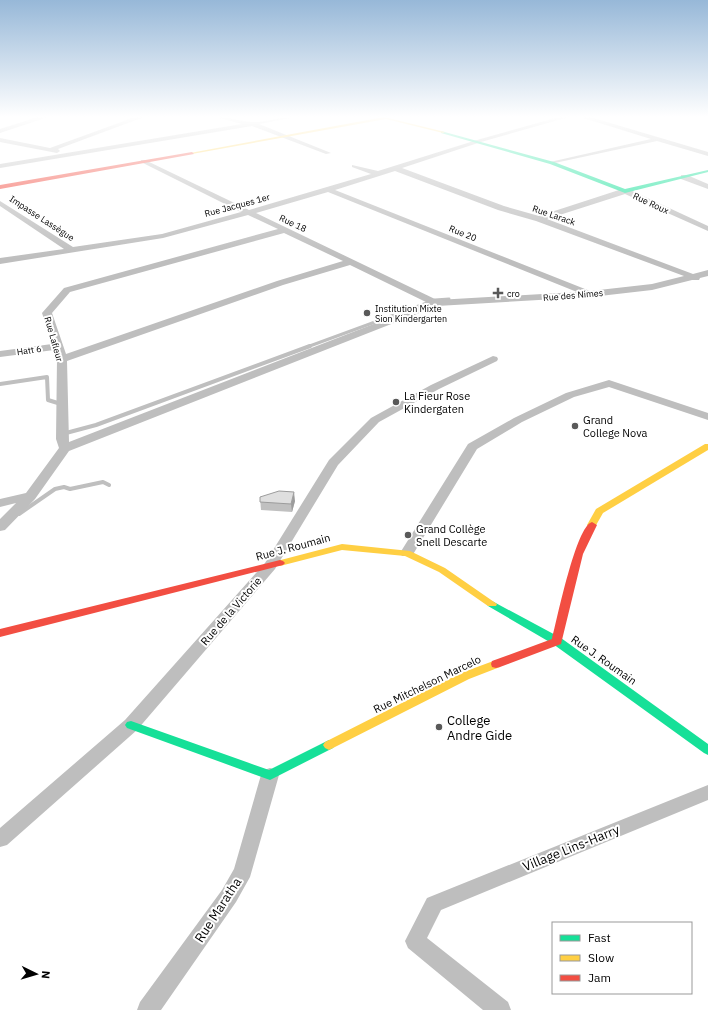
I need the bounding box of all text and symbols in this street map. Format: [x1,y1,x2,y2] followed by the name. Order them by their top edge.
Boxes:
[631,190,671,216] street label: Rue Roux
[203,191,272,219] street label: Rue Jacques 1er
[8,193,76,243] street label: Impasse Lassègue
[531,203,577,228] street label: Rue Larack
[278,212,308,234] street label: Rue 18
[448,223,478,243] street label: Rue 20
[492,287,504,299] marker: cro
[542,287,604,303] street label: Rue des Nimes
[507,288,520,299] place label: cro
[375,303,447,324] place label: Institution Mixte Sion Kindergarten
[362,308,372,318] marker: Institution Mixte Sion Kindergarten
[42,315,66,363] street label: Rue Lafleur
[16,343,42,357] street label: Hatt 6
[404,389,470,416] place label: La Fieur Rose Kindergaten
[391,397,401,407] marker: La Fieur Rose Kindergaten
[583,413,647,440] place label: Grand College Nova
[570,421,580,431] marker: Grand College Nova
[416,522,487,549] place label: Grand Collège Snell Descarte
[254,530,332,564] street label: Rue J. Roumain
[403,530,413,540] marker: Grand Collège Snell Descarte
[197,574,265,648] street label: Rue de la Victorie
[569,632,639,688] street label: Rue J. Roumain
[371,652,483,716] street label: Rue Mitchelson Marcelo
[447,712,512,744] place label: College Andre Gide
[434,722,444,732] marker: College Andre Gide
[520,821,622,875] street label: Village Lins-Harry
[191,874,245,946] street label: Rue Maratha
[552,922,692,994] legend
[588,930,611,945] text: Fast
[588,950,614,965] text: Slow
[16,954,56,994] north arrow
[39,970,53,979] text: N
[588,970,611,985] text: Jam

